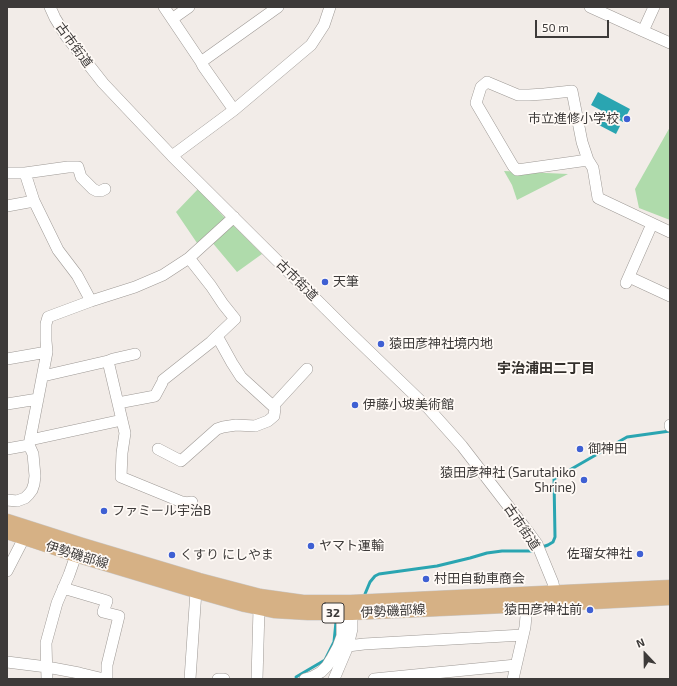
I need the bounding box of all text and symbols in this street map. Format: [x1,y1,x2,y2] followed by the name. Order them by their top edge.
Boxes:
[537,12,611,38] scale bar
[52,19,96,71] street label: 古市街道
[542,20,569,34] text: 50 m
[528,111,619,127] place label: 市立進修小学校
[622,114,632,124] marker: 市立進修小学校
[273,256,321,304] street label: 古市街道
[333,274,359,290] place label: 天筆
[320,277,330,287] marker: 天筆
[389,336,493,352] place label: 猿田彦神社境内地
[376,339,386,349] marker: 猿田彦神社境内地
[497,360,595,376] district label: 宇治浦田二丁目
[363,397,454,413] place label: 伊藤小坡美術館
[350,400,360,410] marker: 伊藤小坡美術館
[588,441,627,457] place label: 御神田
[575,444,585,454] marker: 御神田
[440,465,576,496] place label: 猿田彦神社 (Sarutahiko Shrine)
[579,475,589,485] marker: 猿田彦神社 (Sarutahiko Shrine)
[501,501,543,553] street label: 古市街道
[112,503,211,519] place label: ファミール宇治B
[99,506,109,516] marker: ファミール宇治B
[44,538,110,572] street label: 伊勢磯部線
[319,538,384,554] place label: ヤマト運輸
[306,541,316,551] marker: ヤマト運輸
[567,546,632,562] place label: 佐瑠女神社
[180,547,274,563] place label: くすり にしやま
[635,549,645,559] marker: 佐瑠女神社
[167,550,177,560] marker: くすり にしやま
[434,571,525,587] place label: 村田自動車商会
[421,574,431,584] marker: 村田自動車商会
[360,602,426,620] street label: 伊勢磯部線
[504,602,582,618] place label: 猿田彦神社前
[322,603,344,623] road number: 32
[585,605,595,615] marker: 猿田彦神社前
[625,634,665,674] north arrow
[634,635,646,650] text: N

